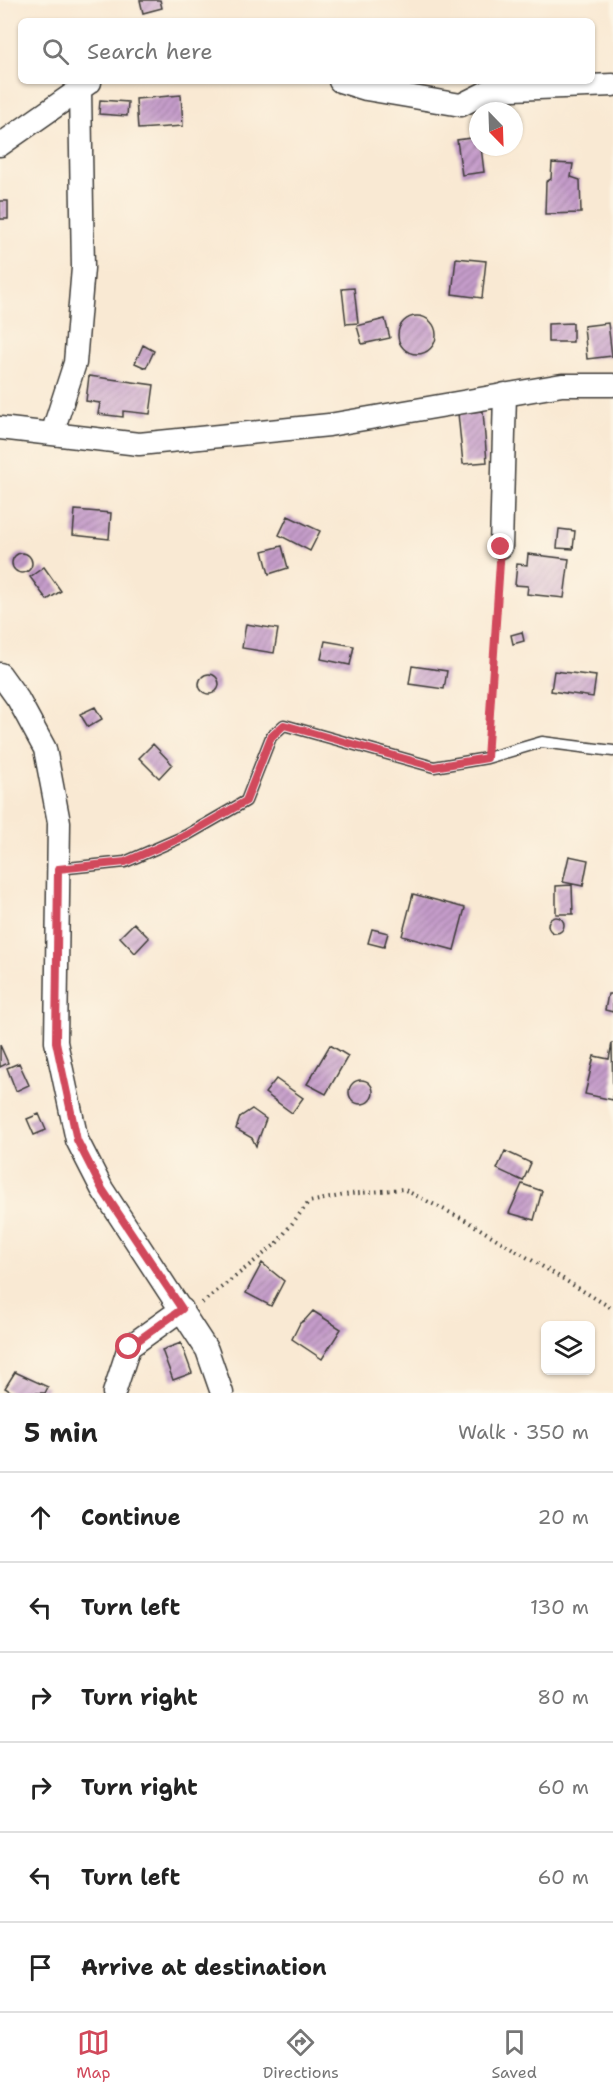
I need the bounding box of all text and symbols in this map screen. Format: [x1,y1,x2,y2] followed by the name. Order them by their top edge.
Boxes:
[18,18,595,84] search box
[39,35,72,68] icon: search
[87,37,213,66] text: Search here
[469,102,523,156] north arrow
[487,533,513,559] route end
[541,1321,595,1375] map controls
[541,1321,595,1375] button: layers
[115,1333,141,1359] route start
[24,1415,98,1450] text: 5 min
[458,1419,589,1445] text: Walk · 350 m
[24,1501,57,1534] icon: ahead
[81,1503,181,1532] text: Continue
[538,1504,589,1530] text: 20 m
[24,1591,57,1624] icon: left
[81,1593,180,1622] text: Turn left
[530,1594,589,1620] text: 130 m
[24,1681,57,1714] icon: right
[81,1683,198,1712] text: Turn right
[537,1684,589,1710] text: 80 m
[24,1771,57,1804] icon: right
[81,1773,198,1802] text: Turn right
[537,1774,589,1800] text: 60 m
[24,1861,57,1894] icon: left
[81,1863,180,1892] text: Turn left
[537,1864,589,1890] text: 60 m
[24,1951,57,1984] icon: arrive
[81,1953,327,1982] text: Arrive at destination
[76,2026,110,2083] tab: Map
[263,2026,339,2083] tab: Directions
[491,2026,537,2083] tab: Saved

